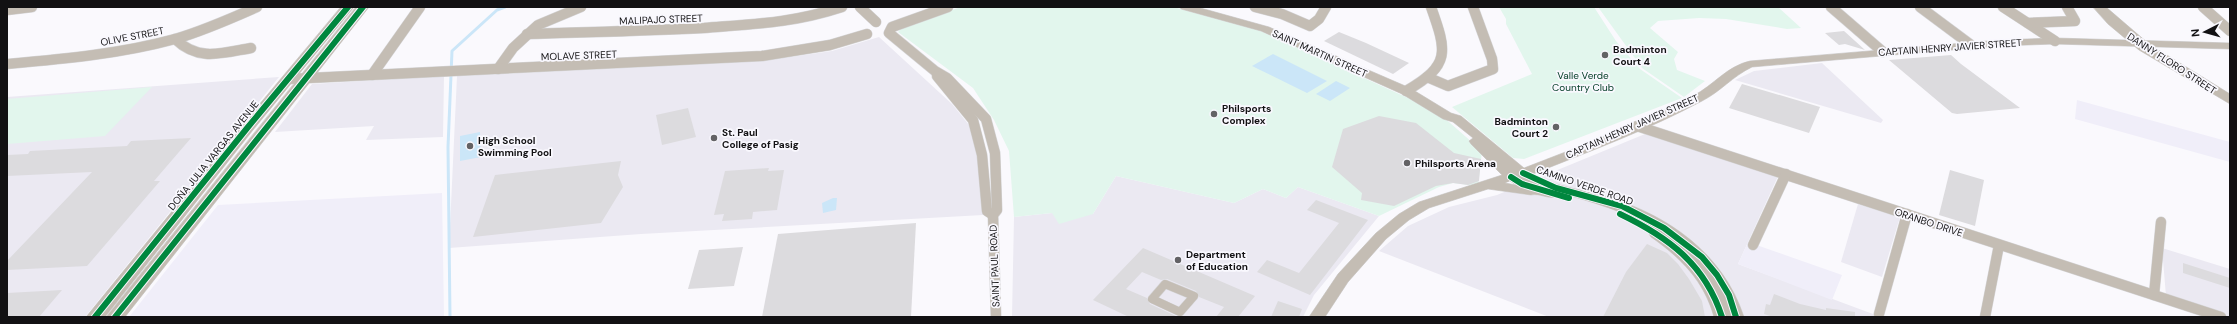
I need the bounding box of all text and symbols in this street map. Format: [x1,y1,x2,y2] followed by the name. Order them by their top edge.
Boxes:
[619,12,703,27] street label: MALIPAJO STREET
[2185,12,2225,52] north arrow
[99,24,165,49] street label: OLIVE STREET
[1270,27,1370,80] street label: SAINT MARTIN STREET
[2125,30,2219,96] street label: DANNY FLORO STREET
[1878,36,2023,59] street label: CAPTAIN HENRY JAVIER STREET
[1613,43,1667,68] place label: Badminton Court 4
[541,48,618,63] street label: MOLAVE STREET
[1600,50,1610,60] marker: Badminton Court 4
[1552,69,1614,94] park label: Valle Verde Country Club
[1564,91,1701,162] street label: CAPTAIN HENRY JAVIER STREET
[165,98,262,213] street label: DOÑA JULIA VARGAS AVENUE
[1222,102,1271,127] place label: Philsports Complex
[1209,109,1219,119] marker: Philsports Complex
[1494,115,1548,140] place label: Badminton Court 2
[1551,122,1561,132] marker: Badminton Court 2
[722,126,799,151] place label: St. Paul College of Pasig
[709,133,719,143] marker: St. Paul College of Pasig
[478,134,552,159] place label: High School Swimming Pool
[465,141,475,151] marker: High School Swimming Pool
[1415,157,1496,170] place label: Philsports Arena
[1402,158,1412,168] marker: Philsports Arena
[1535,163,1635,208] street label: CAMINO VERDE ROAD
[1893,205,1965,240] street label: ORANBO DRIVE
[987,224,1002,307] street label: SAINT PAUL ROAD
[1186,248,1248,273] place label: Department of Education
[1173,255,1183,265] marker: Department of Education

